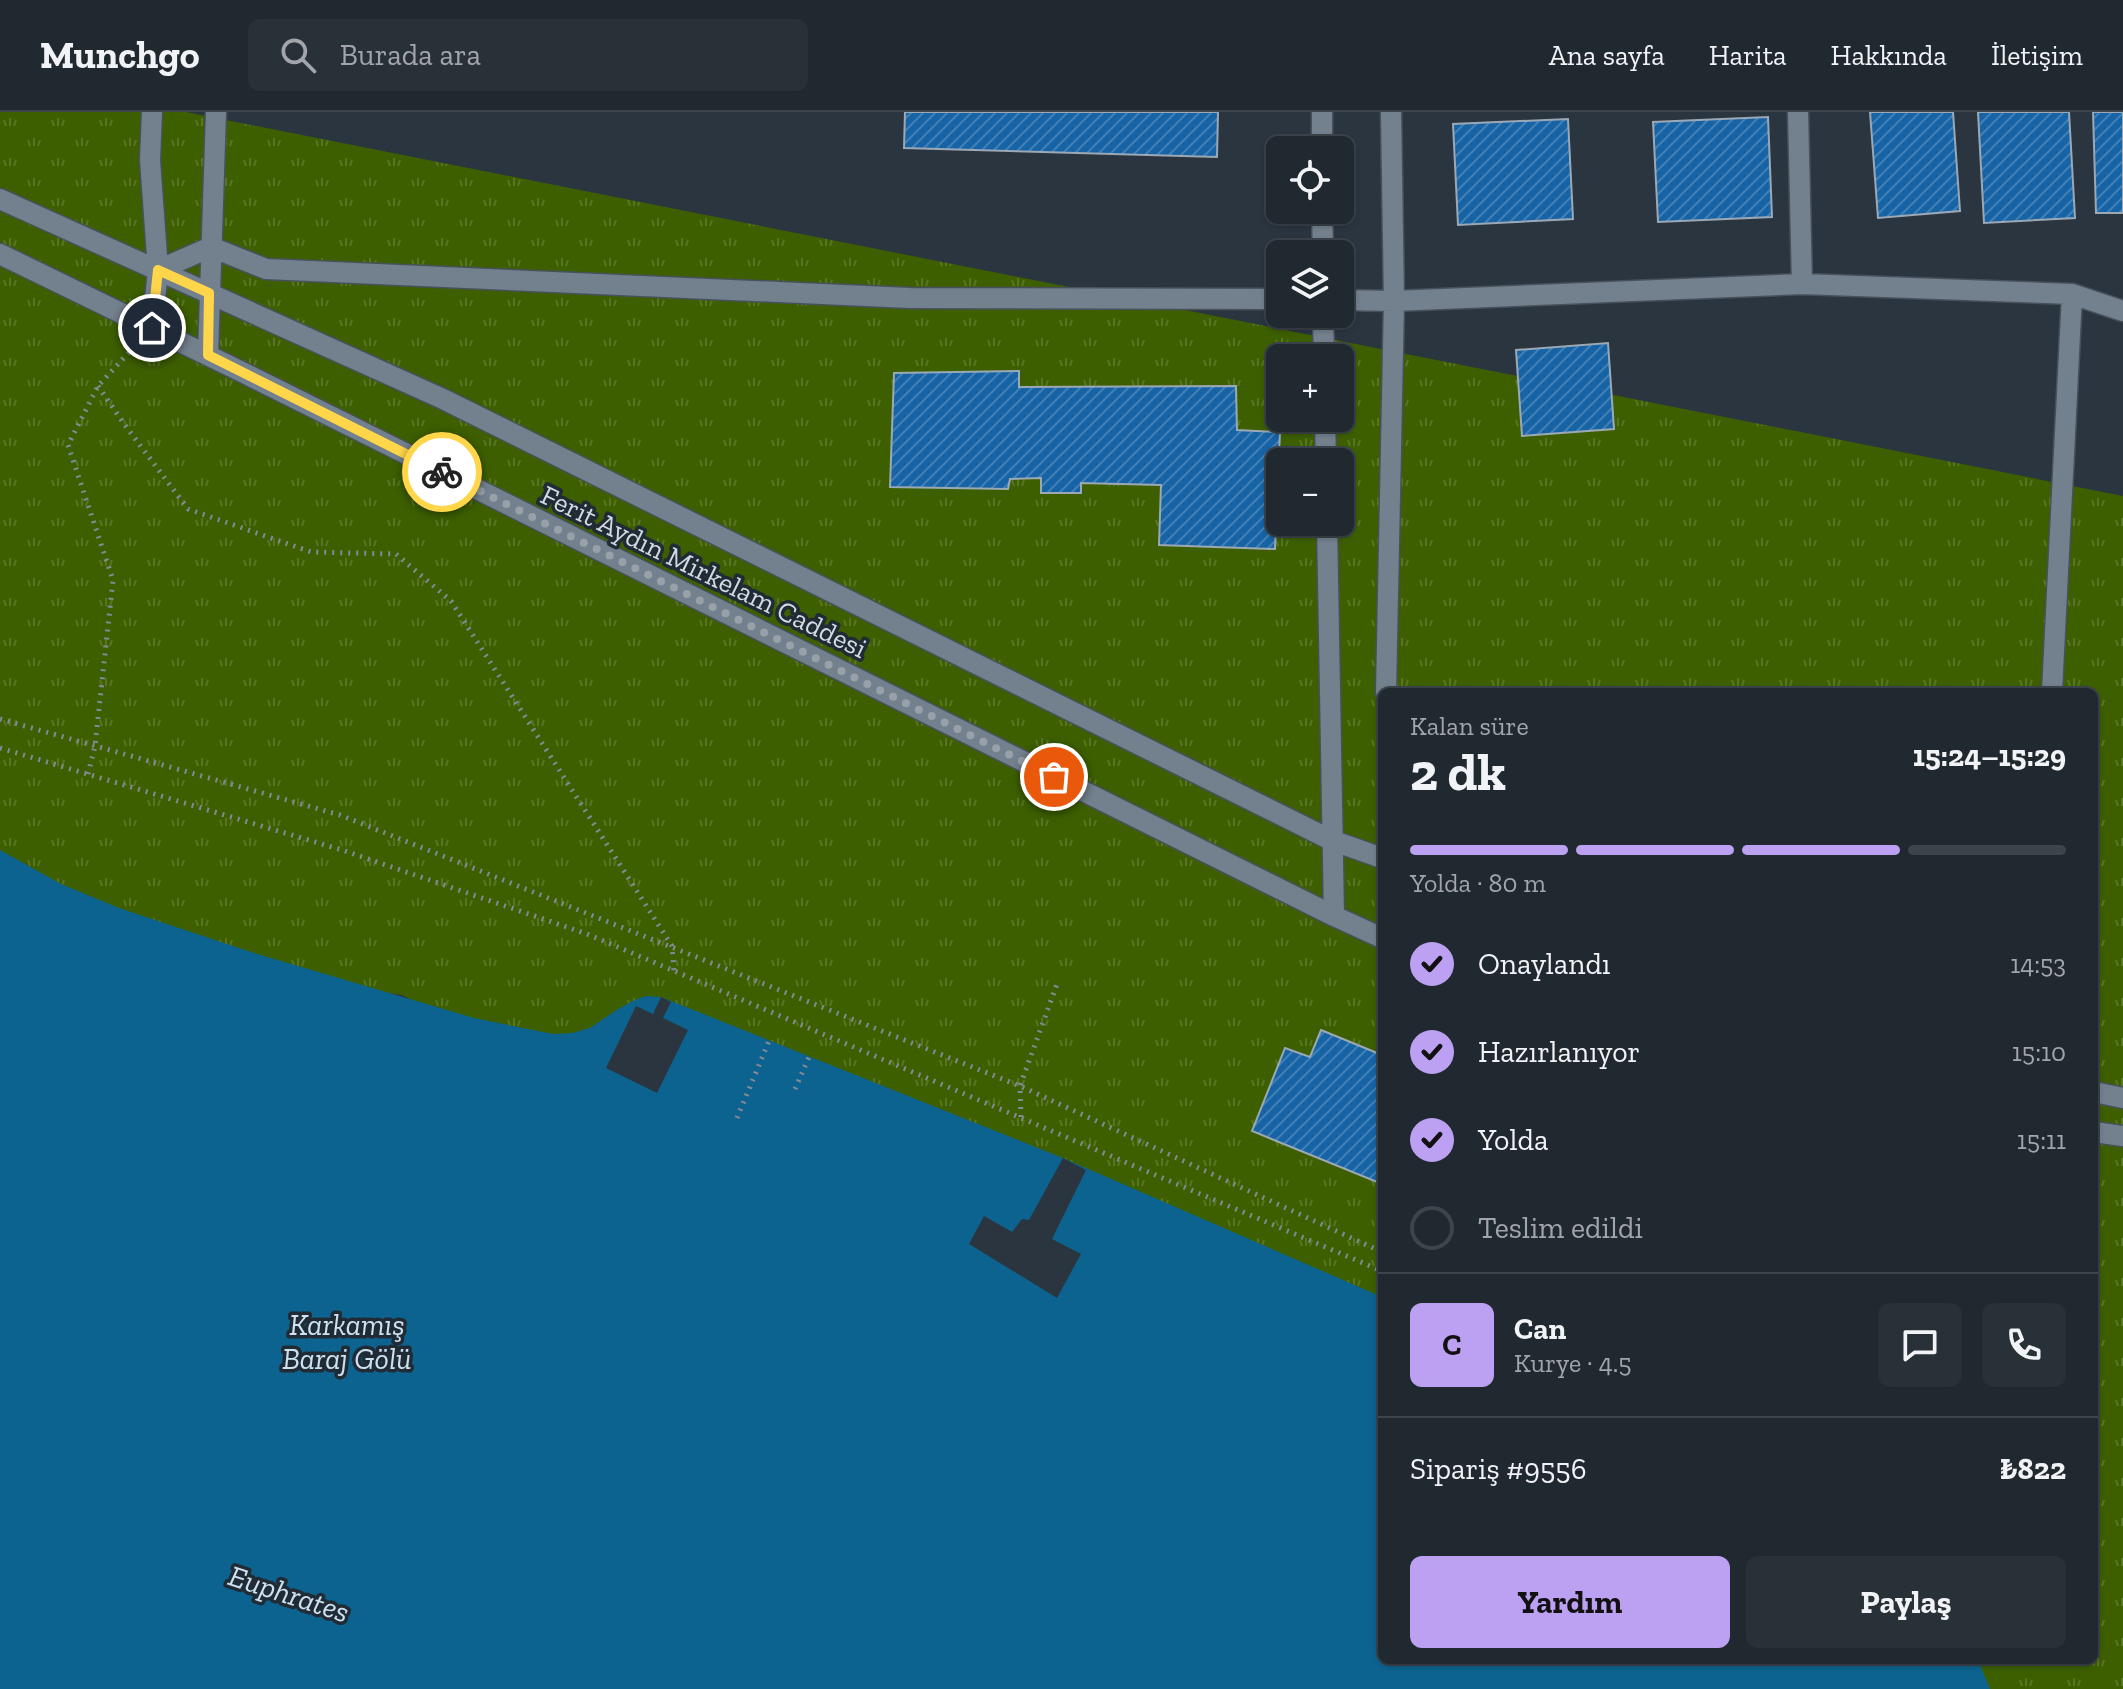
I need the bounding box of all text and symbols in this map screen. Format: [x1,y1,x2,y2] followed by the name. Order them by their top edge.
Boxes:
[248,19,808,91] search box
[40,32,200,78] text: Munchgo
[276,33,320,77] icon: search
[340,37,481,73] text: Burada ara
[1549,39,1665,72] text: Ana sayfa
[1709,39,1787,72] text: Harita
[1831,39,1947,72] text: Hakkında
[1991,39,2083,72] text: İletişim
[1266,136,1354,536] map controls
[1266,136,1354,224] button: locate
[1266,240,1354,328] button: layers
[118,294,186,362] pin
[130,306,174,350] icon: home
[1266,344,1354,432] button: +
[402,432,482,512] courier
[1266,448,1354,536] button: −
[420,450,464,494] icon: bike
[535,478,872,665] street label: Ferit Aydın Mirkelam Caddesi
[1410,710,1529,742] text: Kalan süre
[1913,738,2066,774] text: 15:24–15:29
[1410,741,1506,803] text: 2 dk
[1020,743,1088,811] pin
[1032,755,1076,799] icon: bag
[1410,867,1546,899] text: Yolda · 80 m
[1410,942,1454,986] icon: check
[1478,946,1610,982] text: Onaylandı
[2010,948,2066,980] text: 14:53
[1410,1030,1454,1074] icon: check
[1478,1034,1640,1070] text: Hazırlanıyor
[2012,1036,2066,1068] text: 15:10
[1410,1118,1454,1162] icon: check
[1478,1122,1548,1158] text: Yolda
[2017,1124,2066,1156] text: 15:11
[1478,1210,1643,1246] text: Teslim edildi
[1878,1303,1962,1387] button: chat
[1982,1303,2066,1387] button: phone
[282,1307,412,1377] water label: Karkamış Baraj Gölü
[1514,1311,1566,1347] text: Can
[1442,1327,1462,1363] text: C
[1514,1347,1631,1379] text: Kurye · 4.5
[1410,1451,1587,1487] text: Sipariş #9556
[1999,1451,2066,1487] text: ₺822
[1410,1556,1730,1648] button: Yardım
[1746,1556,2066,1648] button: Paylaş
[224,1558,354,1630] water label: Euphrates

